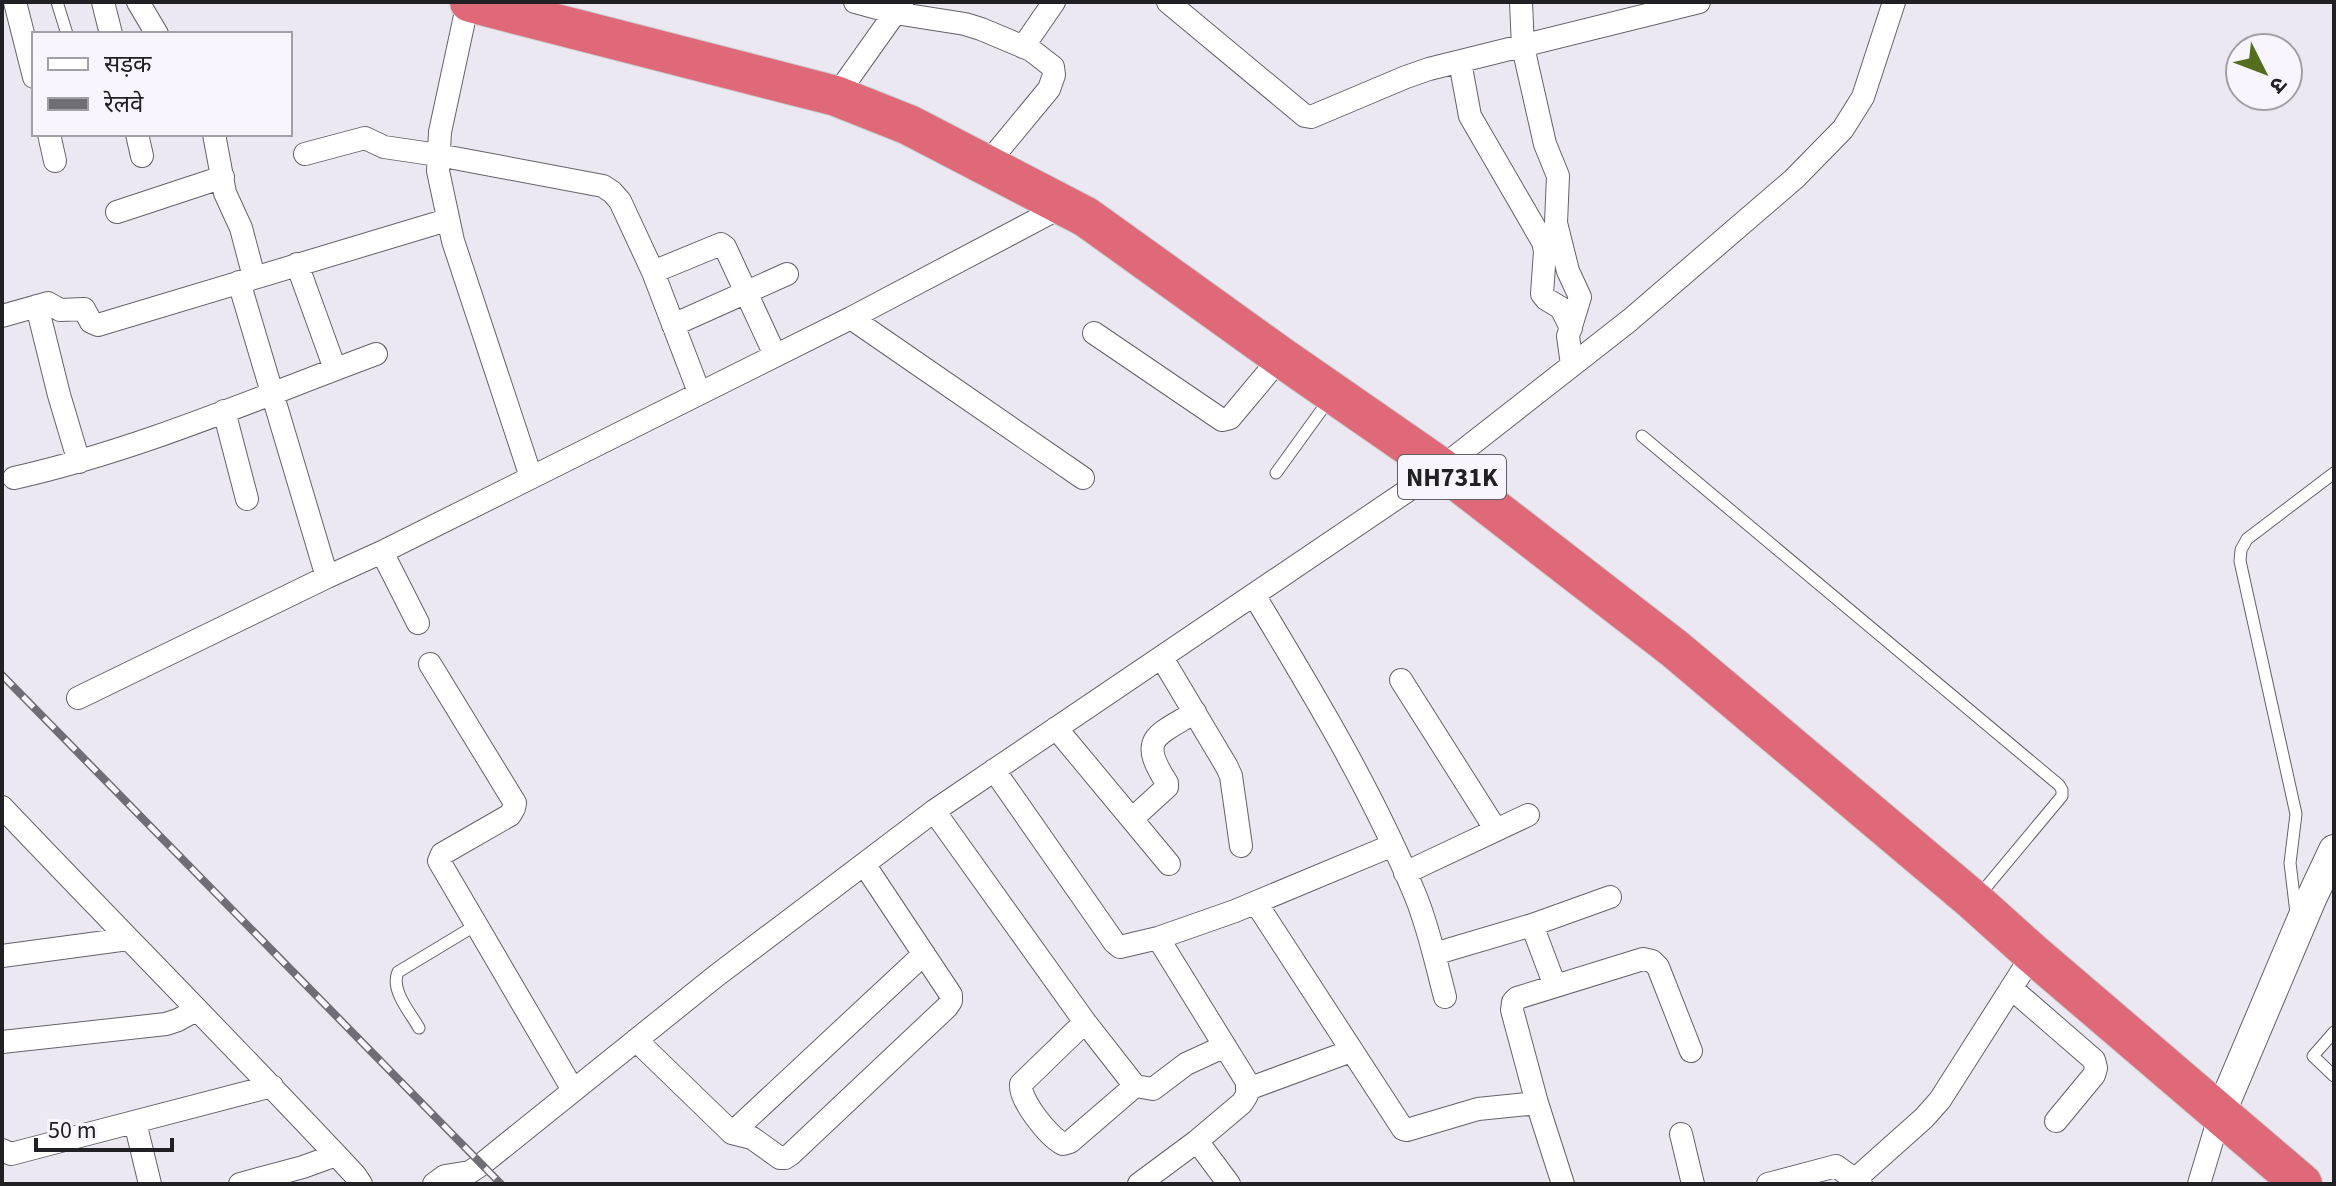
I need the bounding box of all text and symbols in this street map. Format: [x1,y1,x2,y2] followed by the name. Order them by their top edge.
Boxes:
[32,32,292,136] legend
[2224,32,2304,112] north arrow
[104,47,152,82] text: सड़क
[2261,69,2294,101] text: उ
[103,87,144,122] text: रेलवे
[1398,455,1506,499] road number: NH731K
[36,1102,172,1152] scale bar
[48,1113,97,1148] text: 50 m

